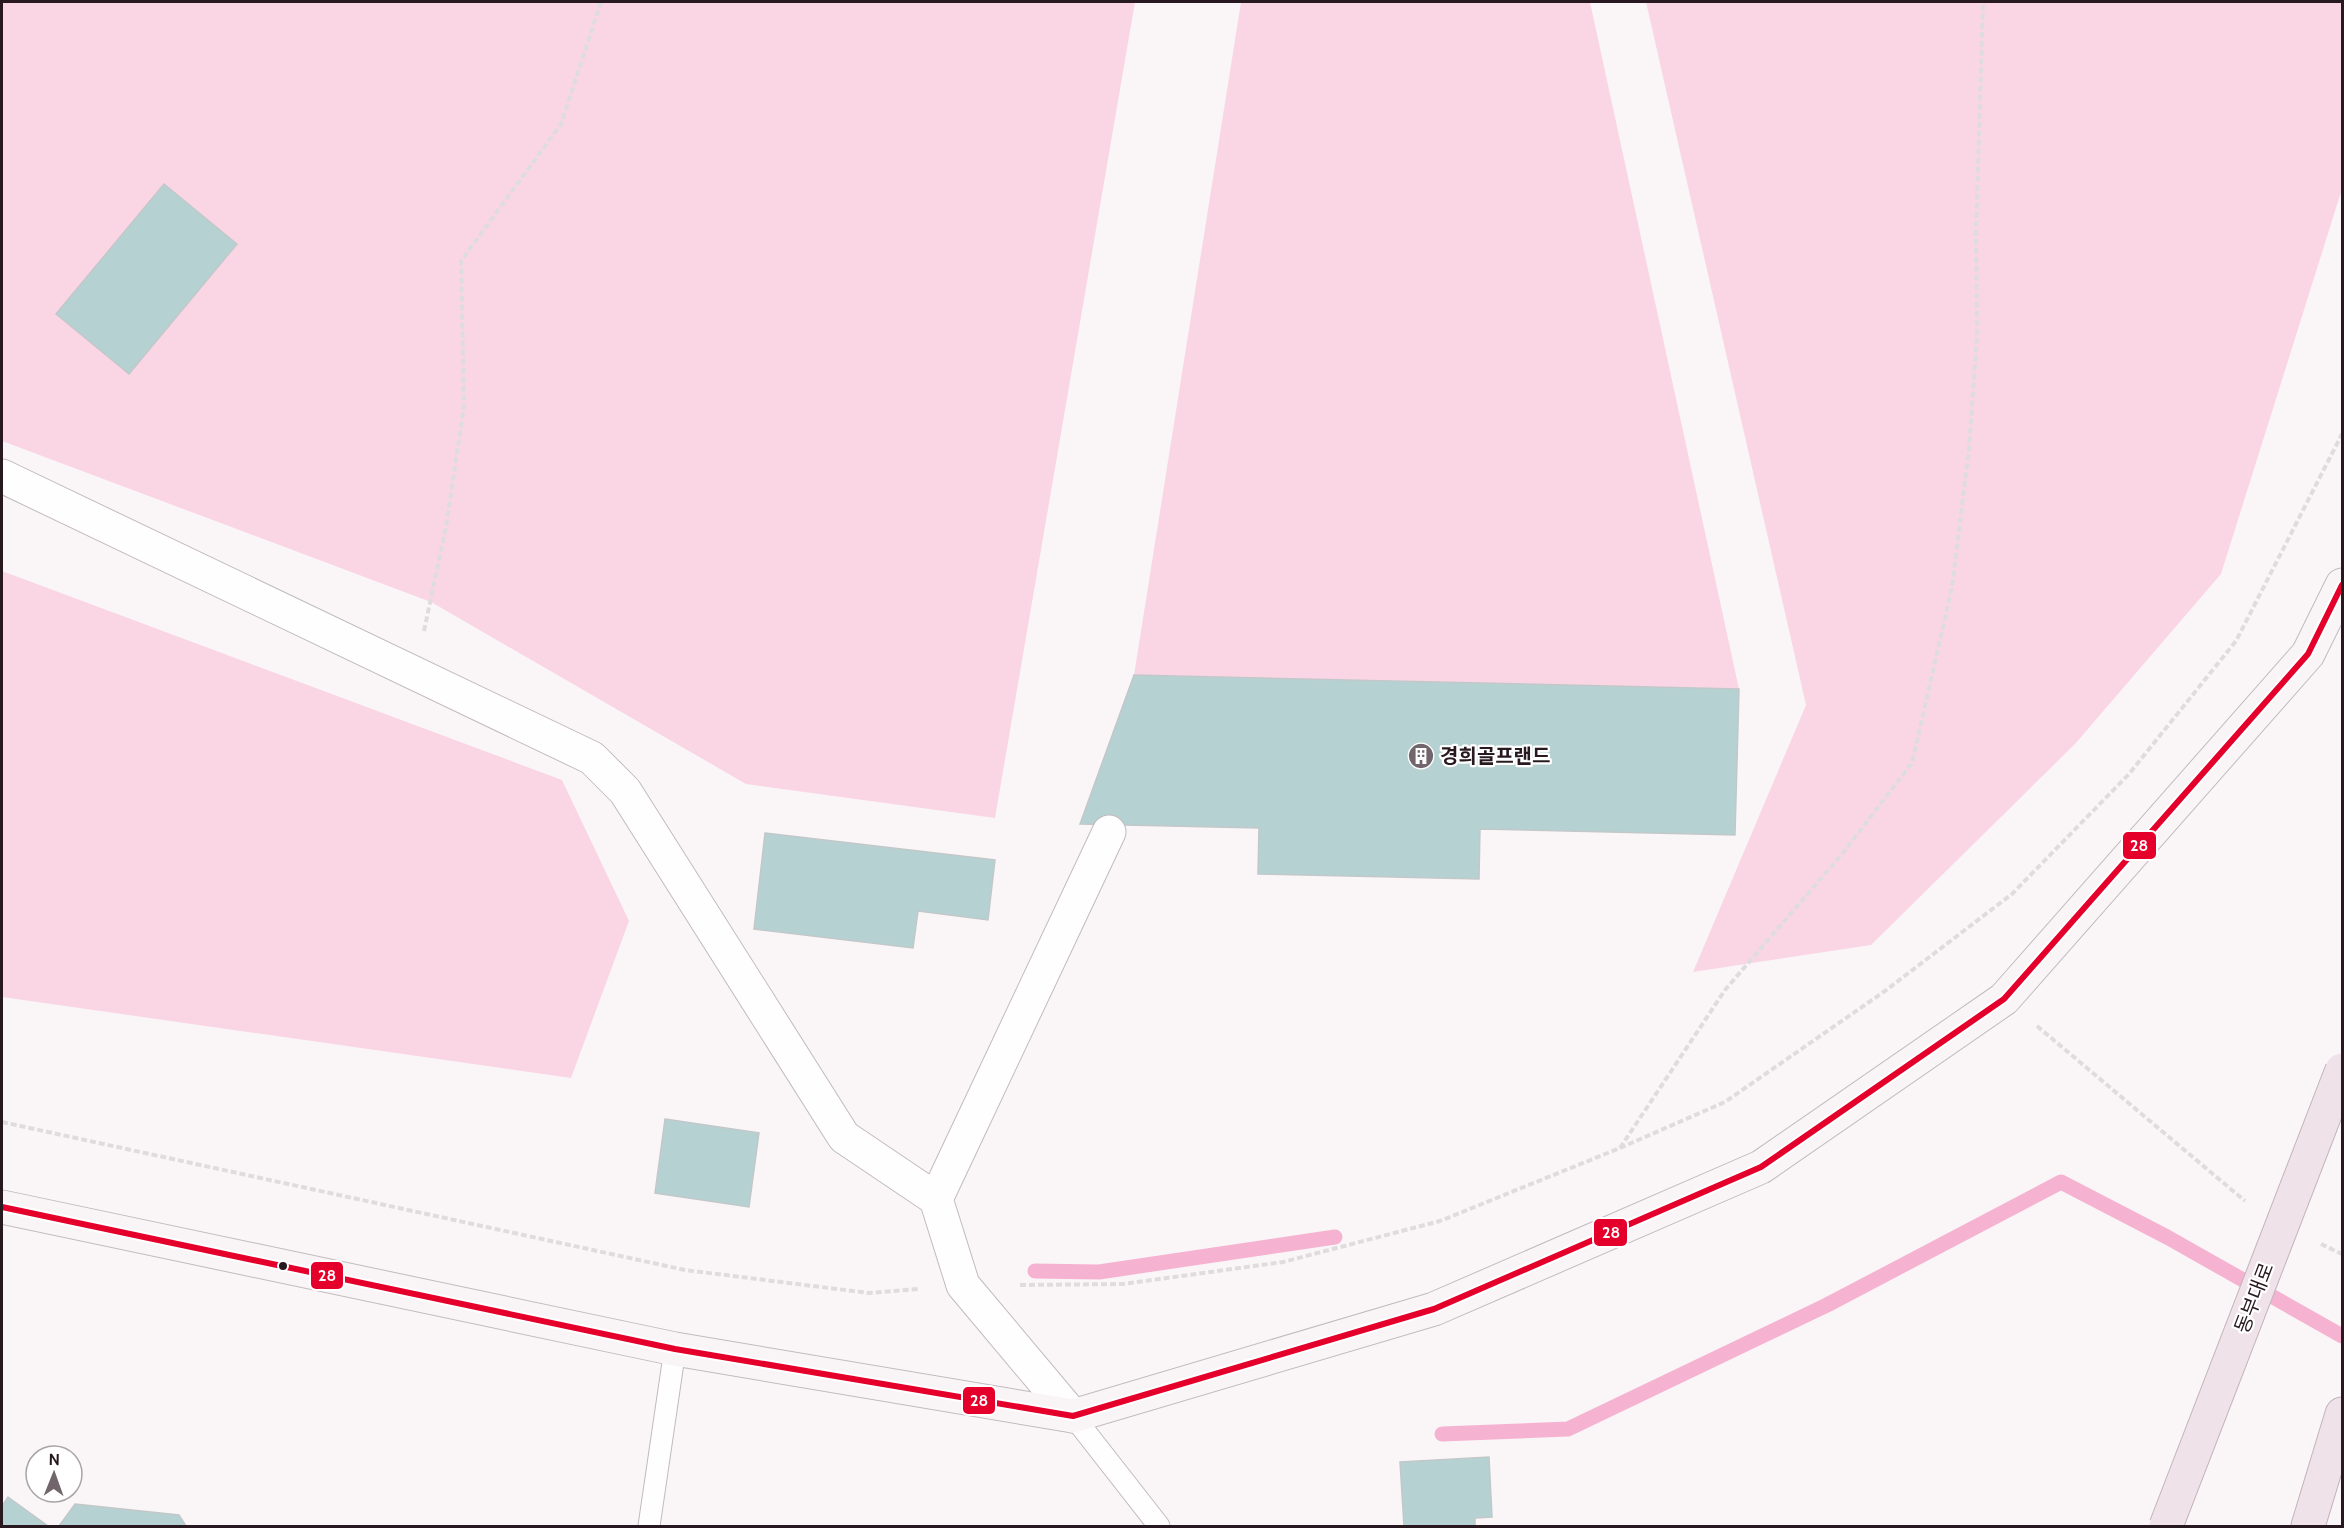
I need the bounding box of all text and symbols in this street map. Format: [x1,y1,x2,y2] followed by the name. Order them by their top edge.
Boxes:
[1406,741,1436,771] building icon: 경희골프랜드
[1440,744,1550,768] place label: 경희골프랜드
[2122,831,2157,860] line badge: 28
[2130,836,2148,855] text: 28
[1593,1218,1628,1247] line badge: 28
[1602,1223,1620,1242] text: 28
[2230,1259,2278,1337] street label: 동부대로
[277,1260,289,1272] unlabelled marker
[310,1261,344,1290] line badge: 28
[318,1266,336,1285] text: 28
[962,1386,996,1415] line badge: 28
[970,1391,988,1410] text: 28
[24,1444,84,1504] north arrow
[48,1450,60,1469] text: N

